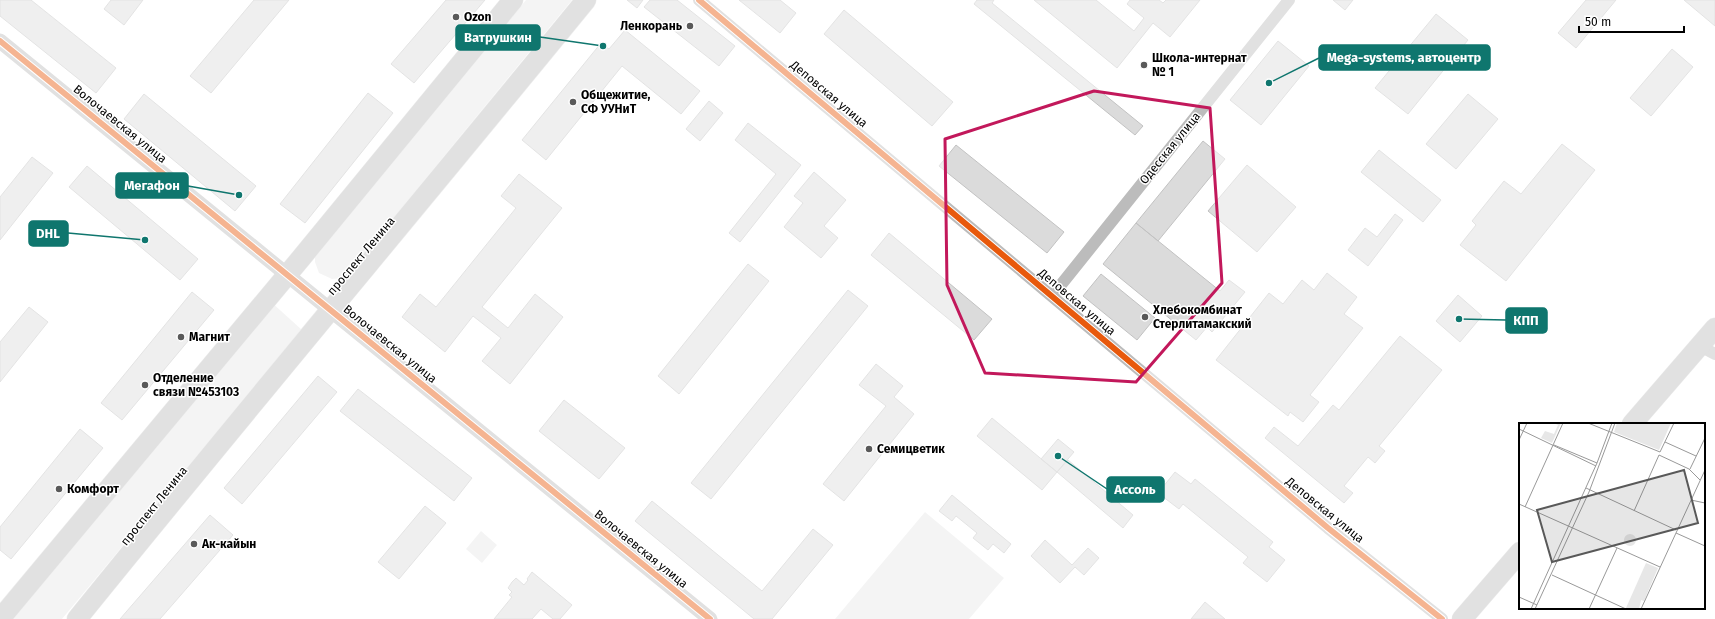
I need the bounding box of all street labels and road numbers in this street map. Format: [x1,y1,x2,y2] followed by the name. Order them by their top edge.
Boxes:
[787,57,870,130] street label: Деповская улица
[70,82,170,166] street label: Волочаевская улица
[1137,109,1203,187] street label: Одесская улица
[324,214,398,298] street label: проспект Ленина
[1035,265,1118,338] street label: Деповская улица
[340,302,440,386] street label: Волочаевская улица
[118,464,190,548] street label: проспект Ленина
[1282,474,1367,546] street label: Деповская улица
[591,507,691,591] street label: Волочаевская улица

